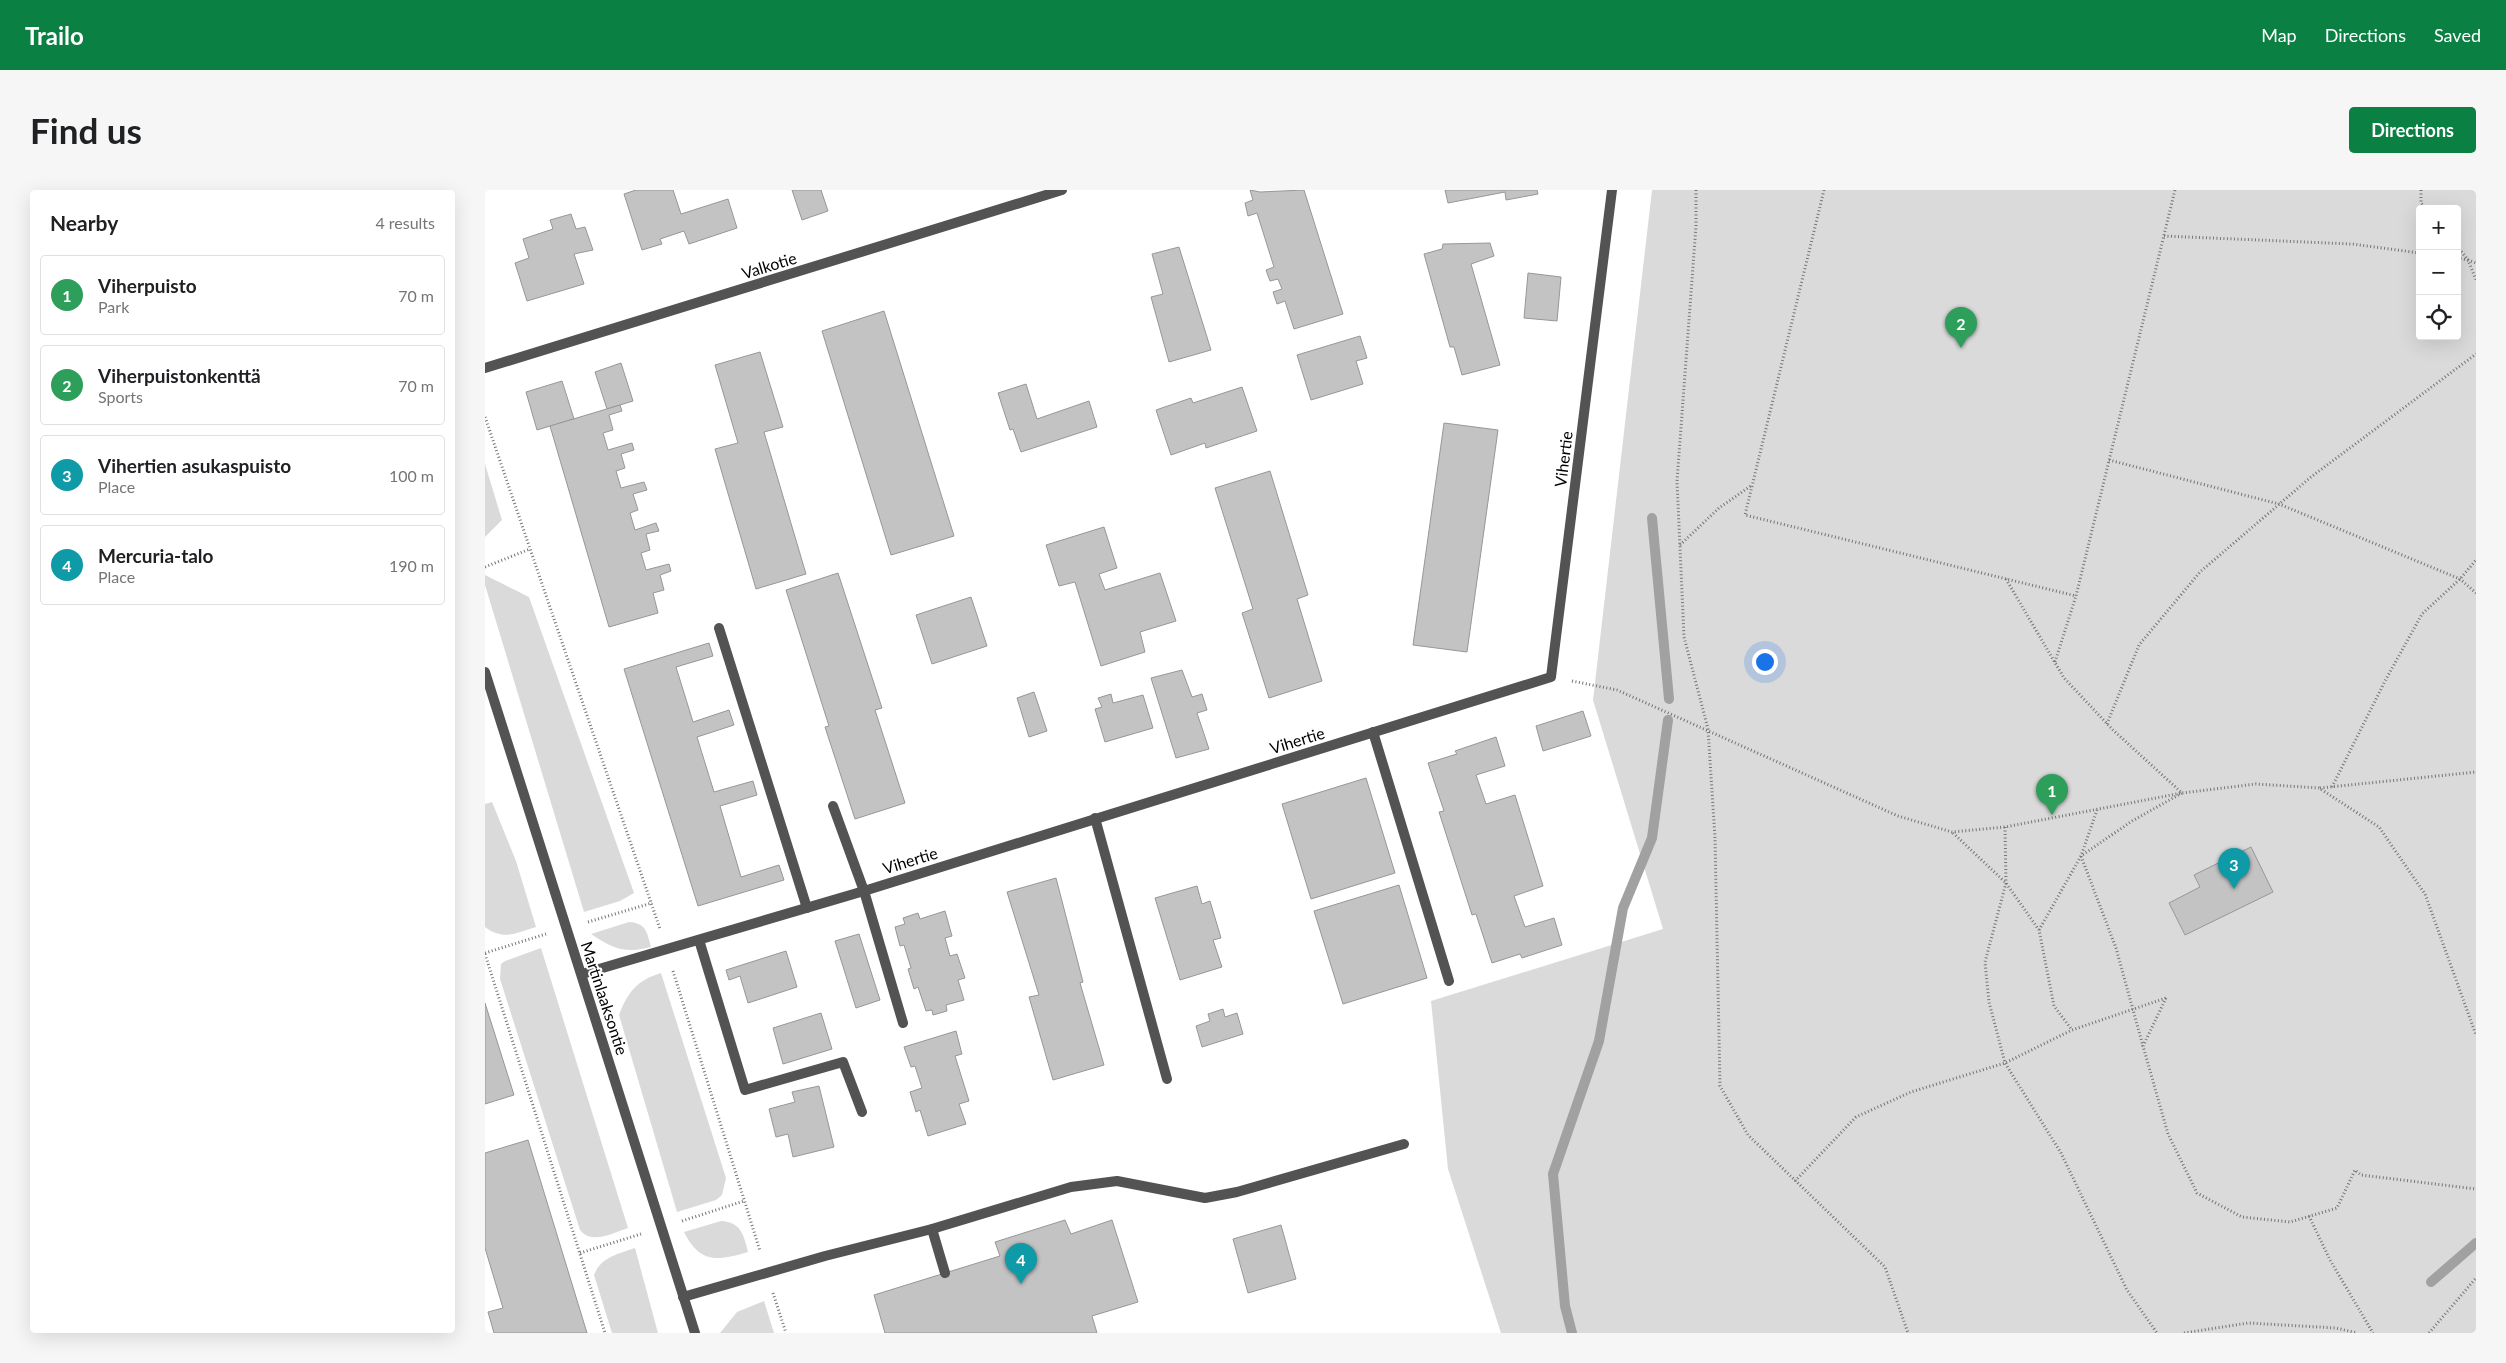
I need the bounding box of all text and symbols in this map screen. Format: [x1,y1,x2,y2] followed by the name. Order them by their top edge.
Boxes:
[25,21,84,50] text: Trailo
[2261,24,2297,46] text: Map
[2325,24,2406,46] text: Directions
[2434,24,2481,46] text: Saved
[2349,107,2476,153] button: Directions
[30,109,142,151] text: Find us
[2416,205,2461,340] map controls
[2416,205,2461,250] button: +
[50,210,118,235] text: Nearby
[375,213,435,232] text: 4 results
[739,248,799,282] street label: Valkotie
[2416,250,2461,295] button: −
[98,274,197,297] text: Viherpuisto
[62,286,72,305] text: 1
[398,286,434,305] text: 70 m
[2416,295,2461,340] button: locate
[98,297,129,316] text: Park
[1945,307,1977,348] pin: 2
[98,364,261,387] text: Viherpuistonkenttä
[62,376,72,395] text: 2
[398,376,434,395] text: 70 m
[98,387,143,406] text: Sports
[1550,430,1576,488] street label: Vihertie
[98,454,291,477] text: Vihertien asukaspuisto
[62,466,72,485] text: 3
[389,466,434,485] text: 100 m
[98,477,135,496] text: Place
[98,544,213,567] text: Mercuria-talo
[62,556,72,575] text: 4
[389,556,434,575] text: 190 m
[98,567,135,586] text: Place
[1752,649,1778,675] your location
[1267,723,1327,757] street label: Vihertie
[2036,774,2068,815] pin: 1
[880,843,940,877] street label: Vihertie
[2218,848,2250,889] pin: 3
[578,939,632,1057] street label: Martinlaaksontie
[1005,1243,1037,1284] pin: 4

